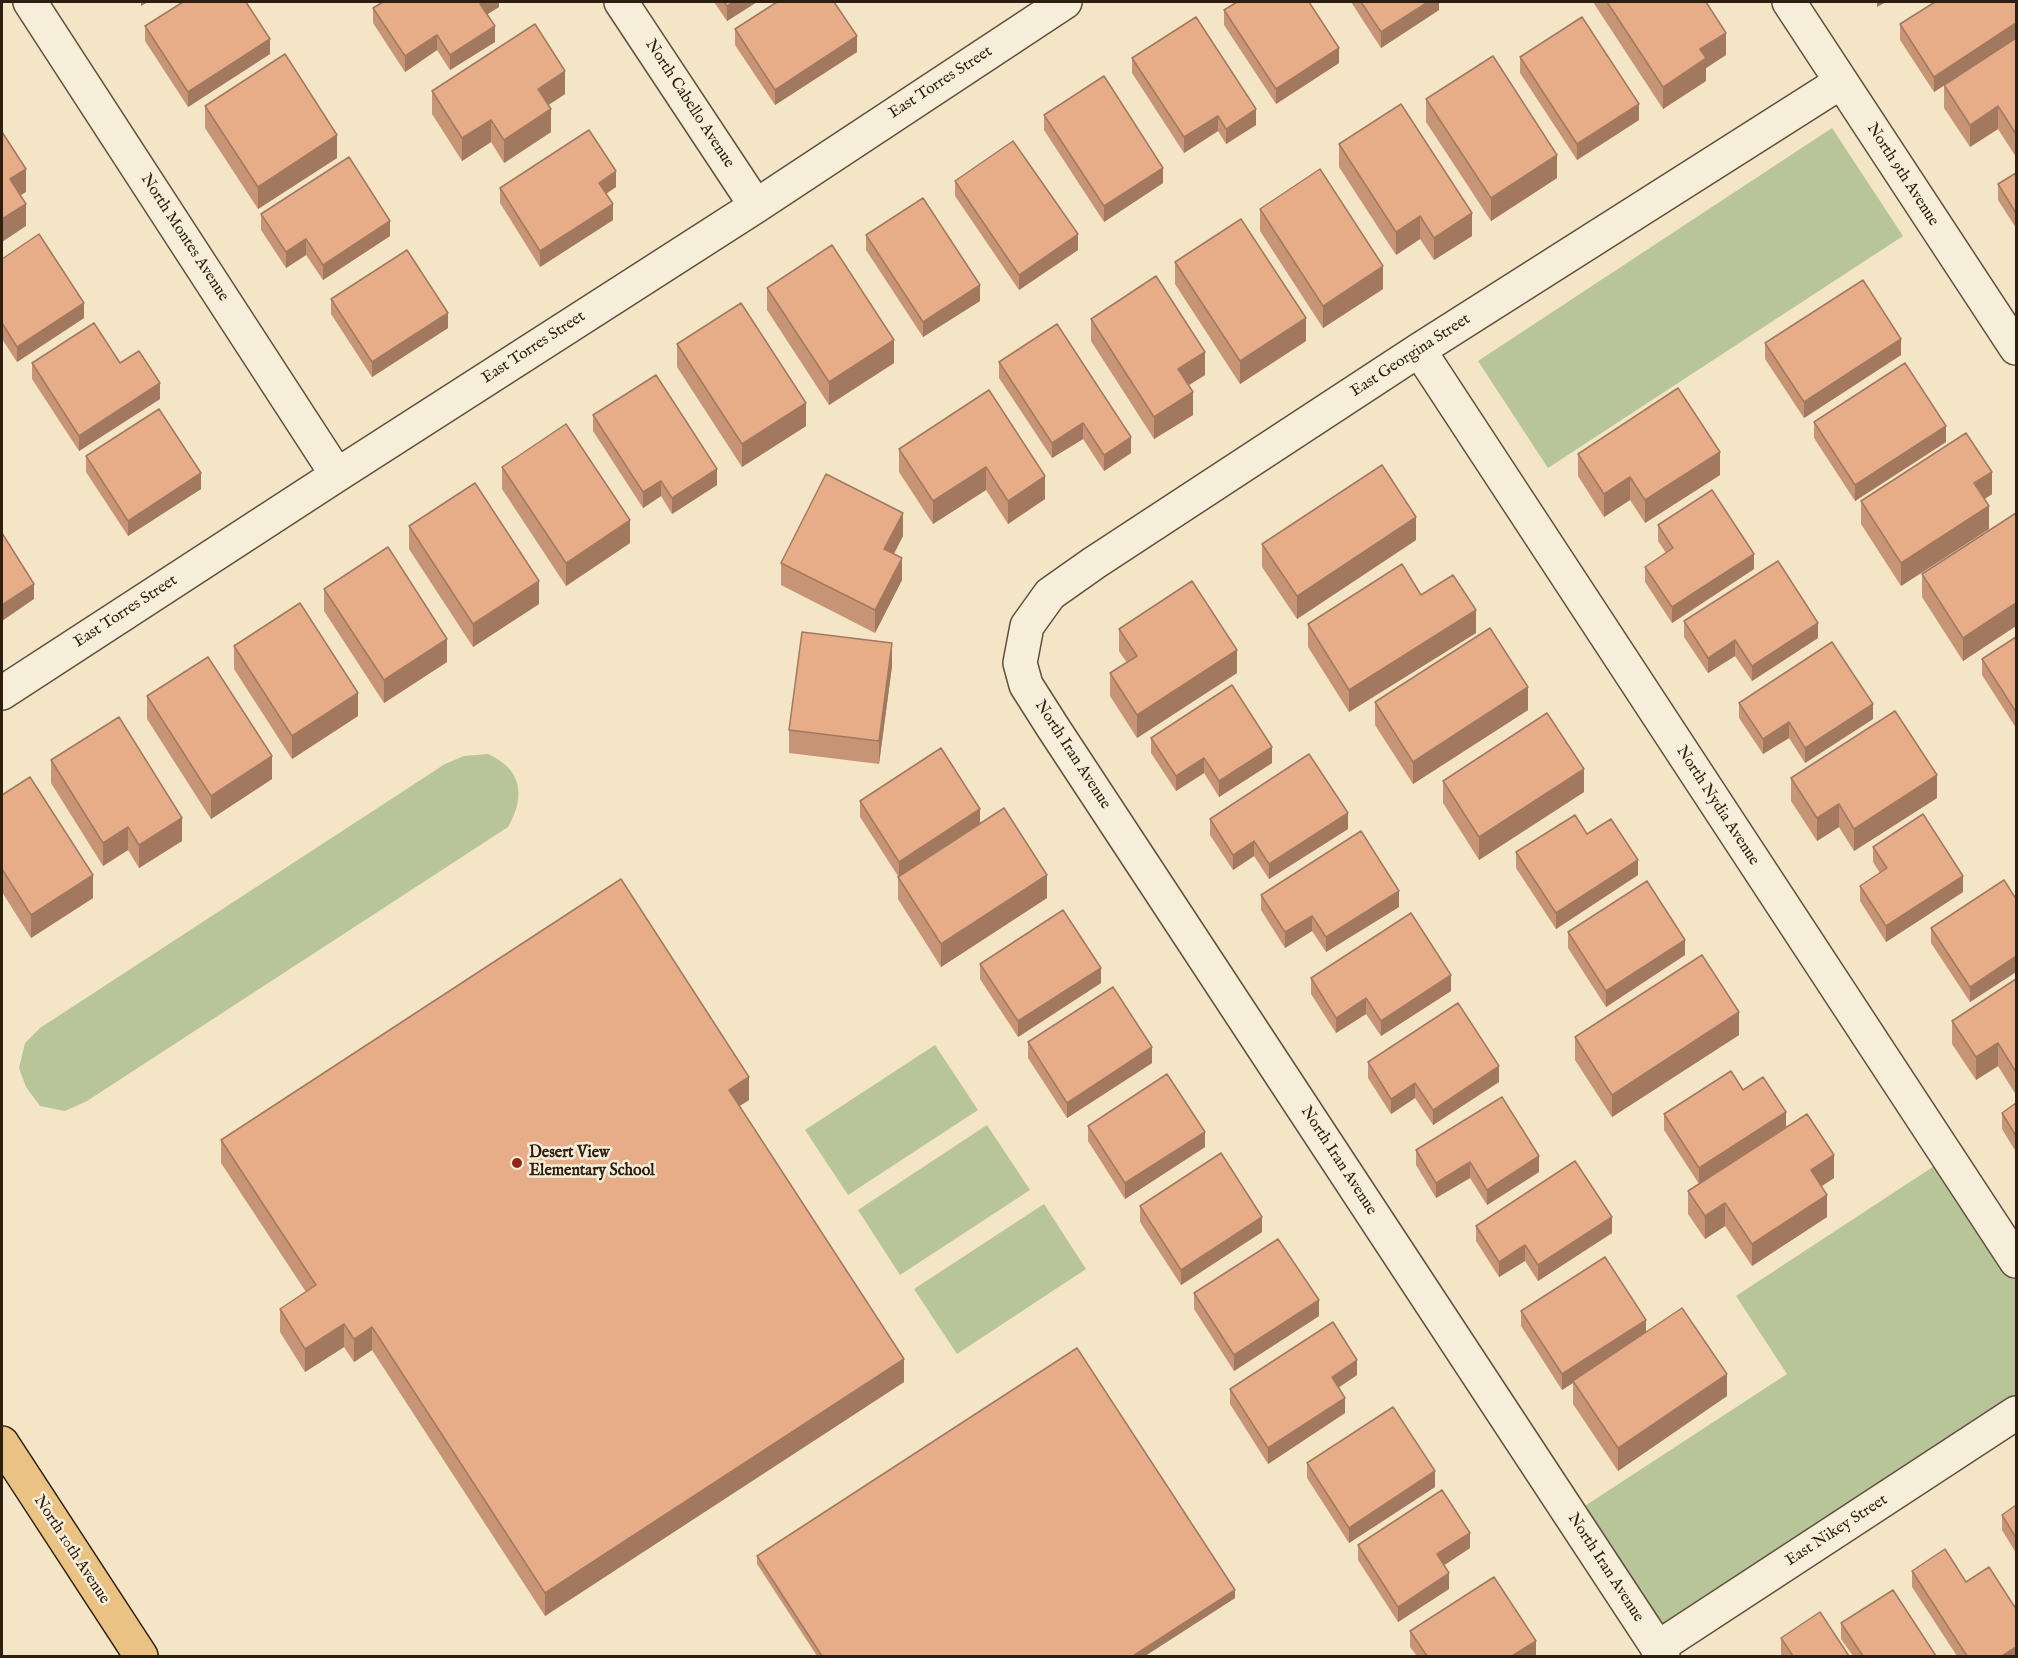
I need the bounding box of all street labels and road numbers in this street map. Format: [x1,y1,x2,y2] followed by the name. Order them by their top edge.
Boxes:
[640,36,738,172] street label: North Cabello Avenue
[886,42,996,124] street label: East Torres Street
[1862,120,1942,230] street label: North 9th Avenue
[136,171,232,305] street label: North Montes Avenue
[479,307,589,389] street label: East Torres Street
[1348,310,1474,402] street label: East Georgina Street
[71,571,181,653] street label: East Torres Street
[1030,697,1114,813] street label: North Iran Avenue
[1671,743,1763,869] street label: North Nydia Avenue
[1296,1103,1380,1219] street label: North Iran Avenue
[1782,1491,1892,1571] street label: East Nikey Street
[29,1492,113,1608] street label: North 10th Avenue
[1563,1510,1647,1626] street label: North Iran Avenue

